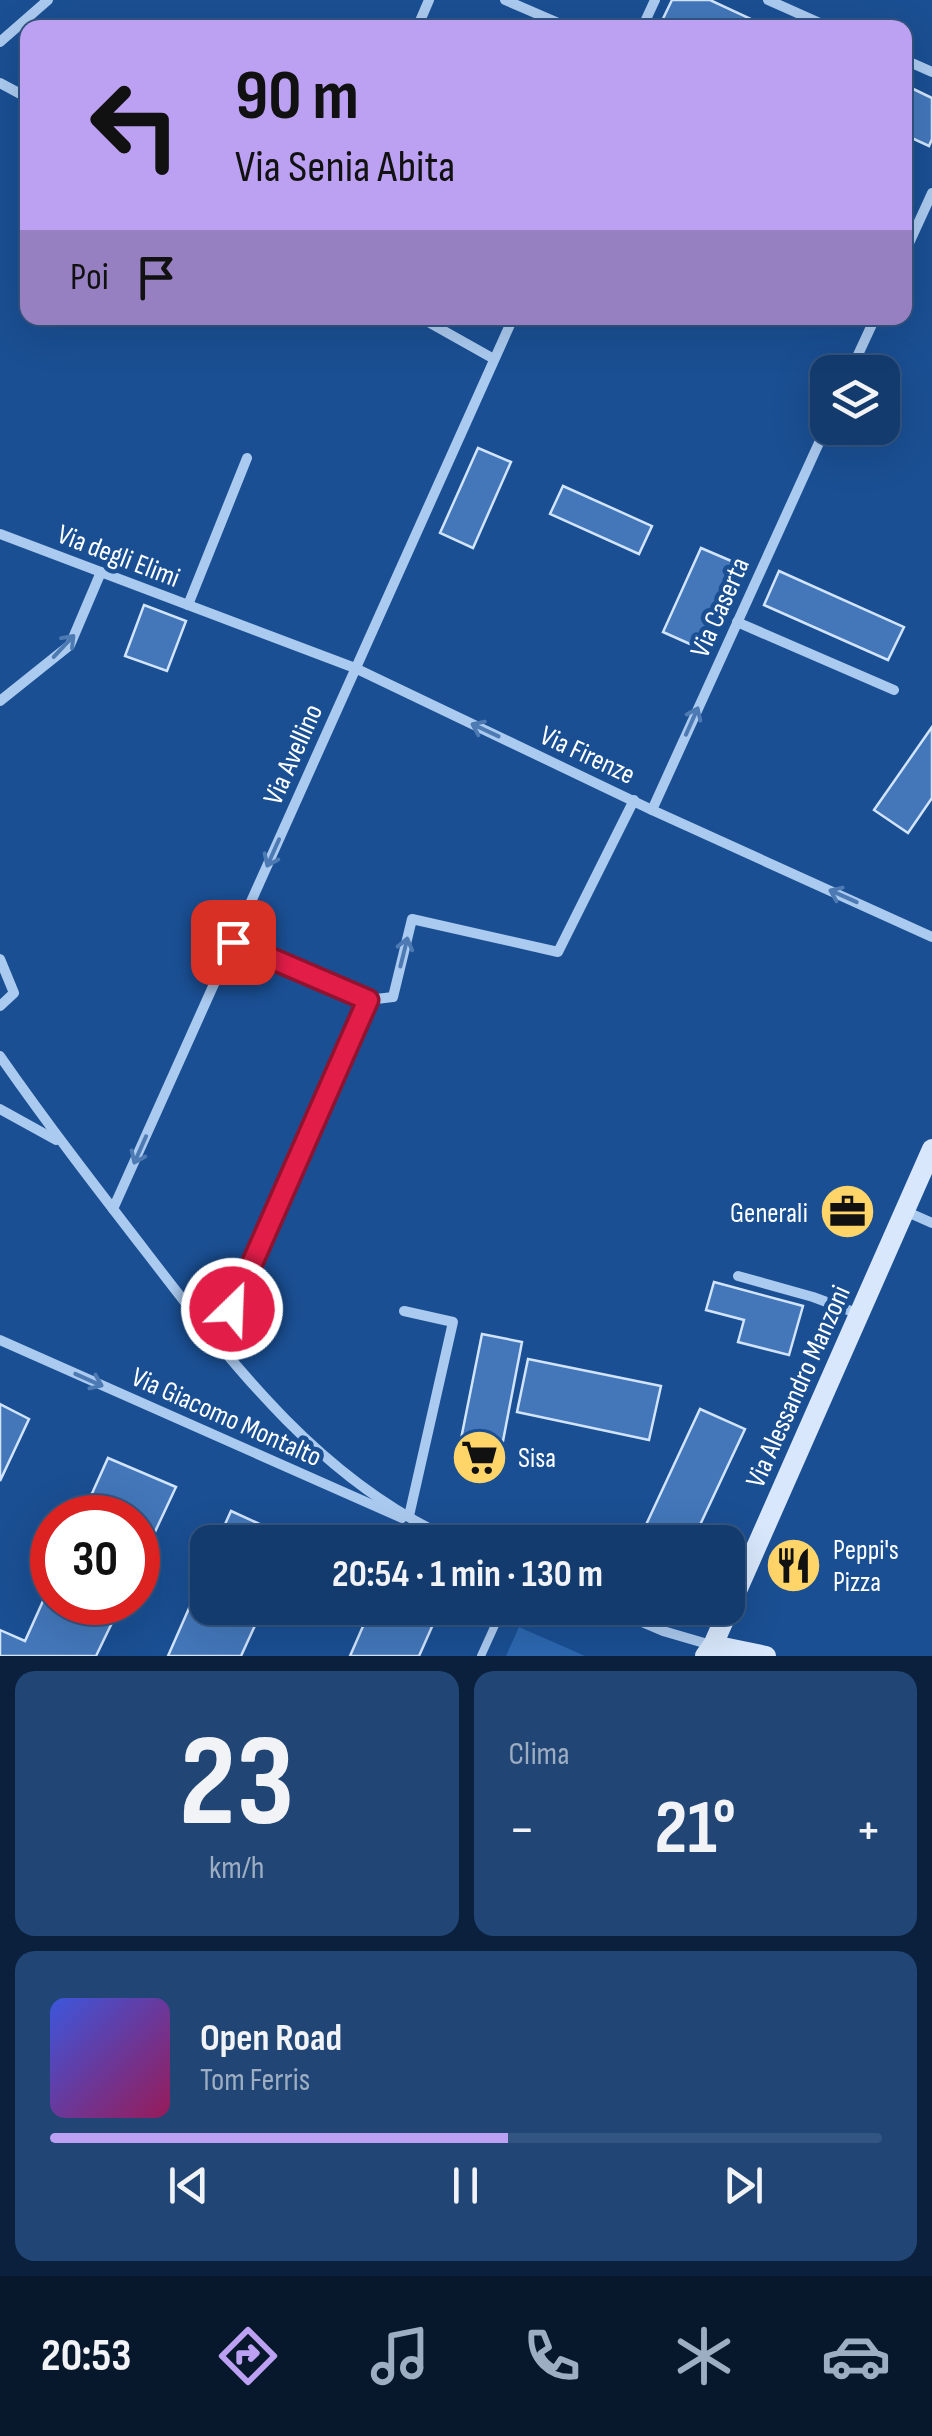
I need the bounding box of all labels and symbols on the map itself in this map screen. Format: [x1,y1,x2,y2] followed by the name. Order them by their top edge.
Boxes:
[53,518,184,595] street label: Via degli Elimi
[684,553,757,663] street label: Via Caserta
[51,634,75,660] one-way arrow
[257,699,330,810] street label: Via Avellino
[684,706,702,737] one-way arrow
[471,719,501,738] one-way arrow
[535,719,640,792] street label: Via Firenze
[263,837,281,868] one-way arrow
[829,886,859,905] one-way arrow
[191,900,276,985] pin
[396,937,414,969] one-way arrow
[130,1134,148,1165] one-way arrow
[817,1182,877,1242] office icon: Generali
[730,1197,808,1230] place label: Generali
[180,1257,284,1361] position arrow
[739,1281,858,1493] street label: Via Alessandro Manzoni
[126,1361,327,1474] street label: Via Giacomo Montalto
[73,1372,104,1390] one-way arrow
[449,1427,509,1487] supermarket icon: Sisa
[518,1442,556,1475] place label: Sisa
[30,1495,160,1625] speed limit sign: 30
[833,1534,899,1599] place label: Peppi's Pizza
[764,1535,824,1595] restaurant icon: Peppi's Pizza

